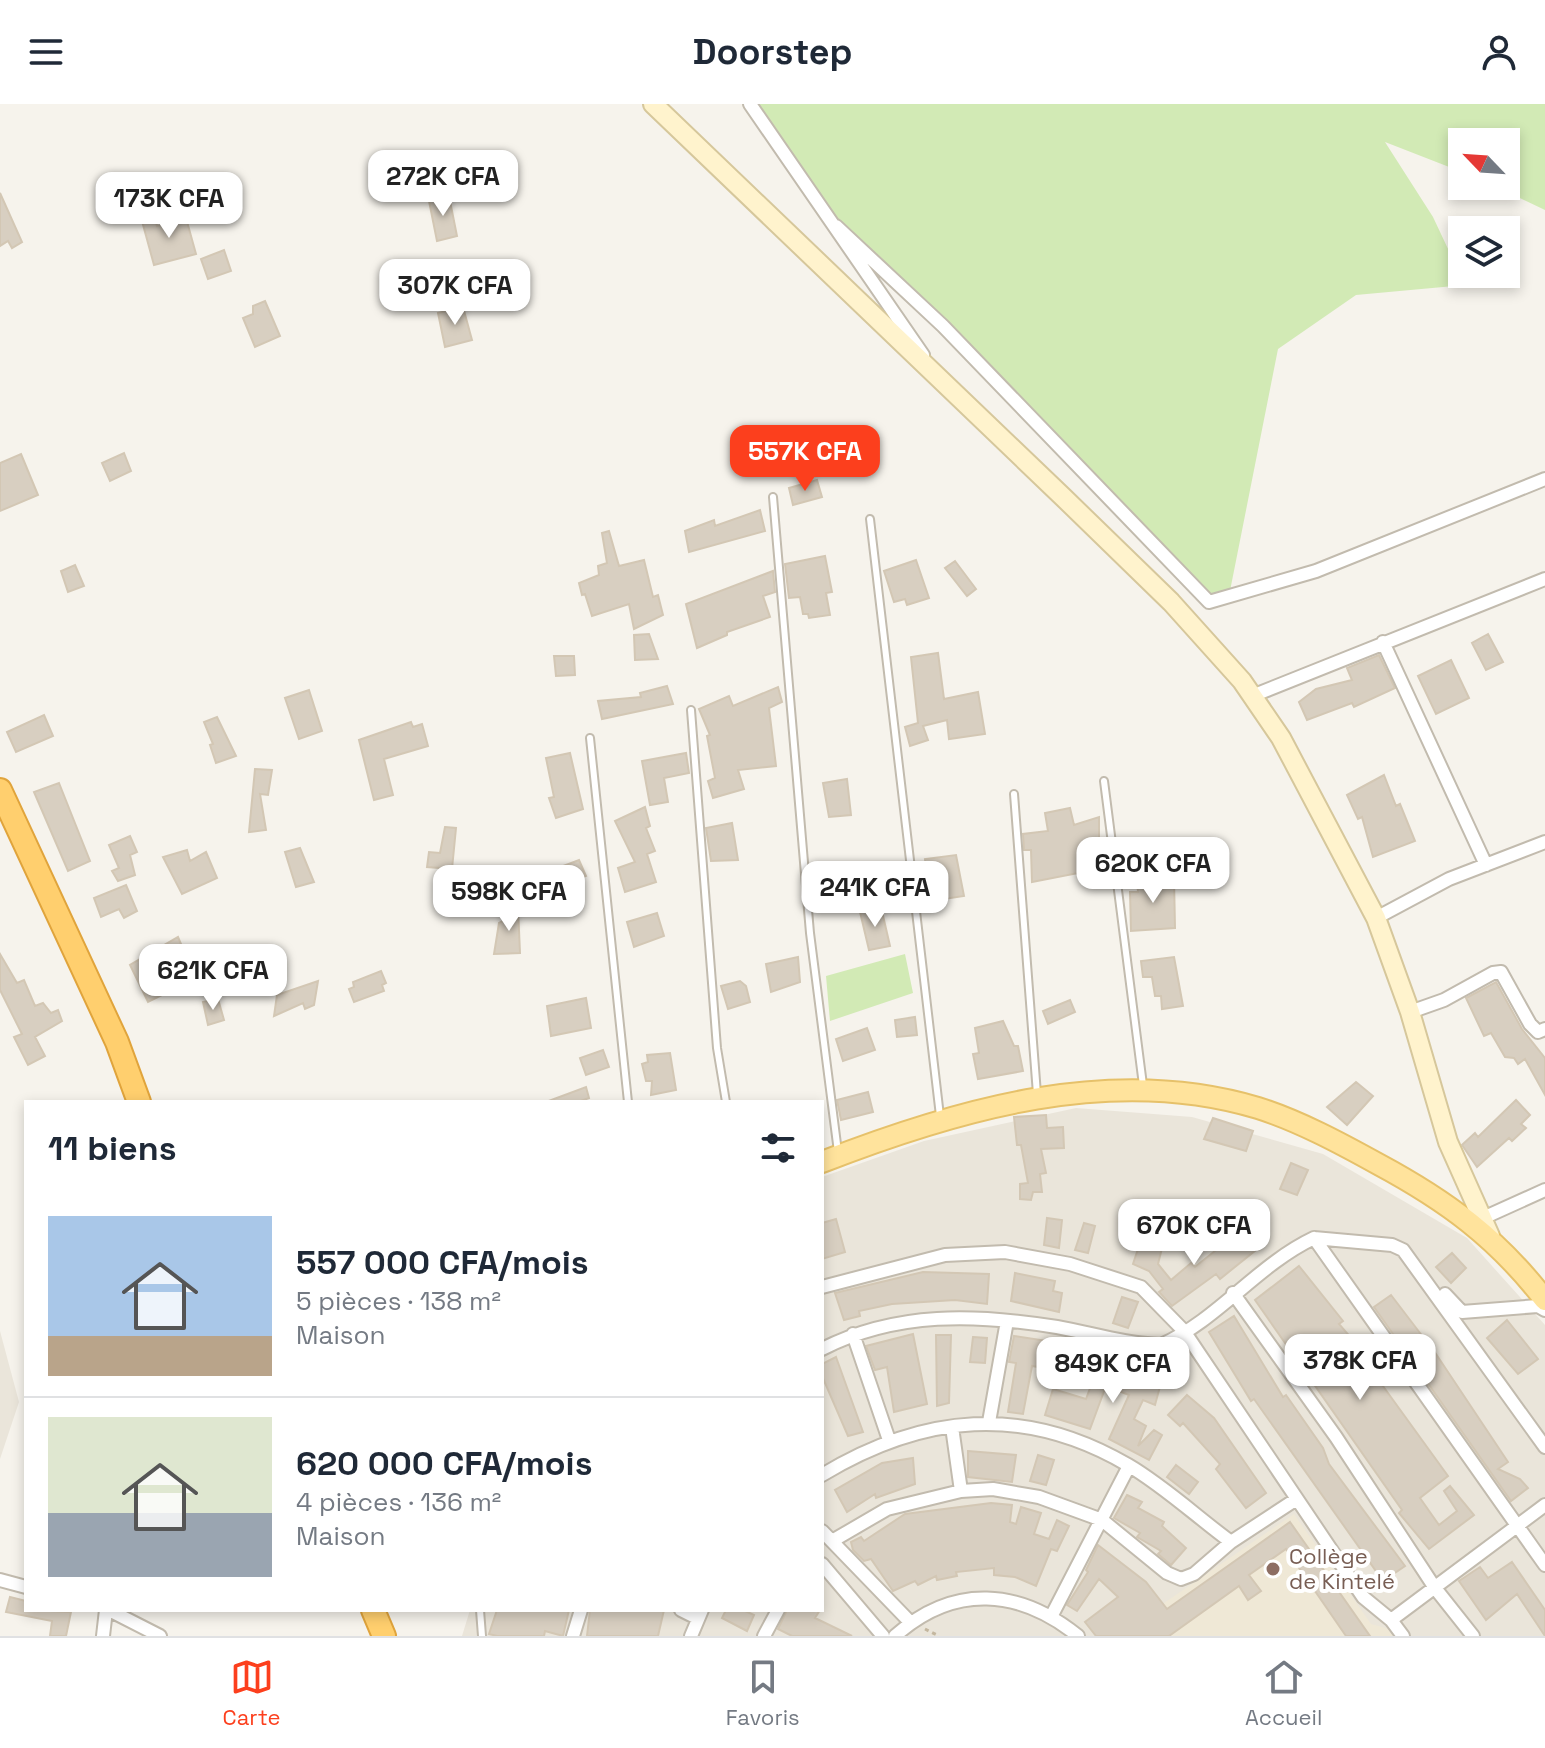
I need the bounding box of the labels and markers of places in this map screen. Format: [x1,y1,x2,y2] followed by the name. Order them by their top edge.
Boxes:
[360,150,526,218] pin: 272K CFA
[86,172,252,240] pin: 173K CFA
[372,259,538,327] pin: 307K CFA
[722,425,888,493] pin: 557K CFA
[1070,837,1236,905] pin: 620K CFA
[792,861,958,929] pin: 241K CFA
[426,865,592,933] pin: 598K CFA
[130,944,296,1012] pin: 621K CFA
[1111,1199,1277,1267] pin: 670K CFA
[1277,1334,1443,1402] pin: 378K CFA
[1030,1337,1196,1405] pin: 849K CFA
[1289,1542,1395,1595] place label: Collège de Kintelé
[1264,1560,1282,1578] marker: Collège de Kintelé

